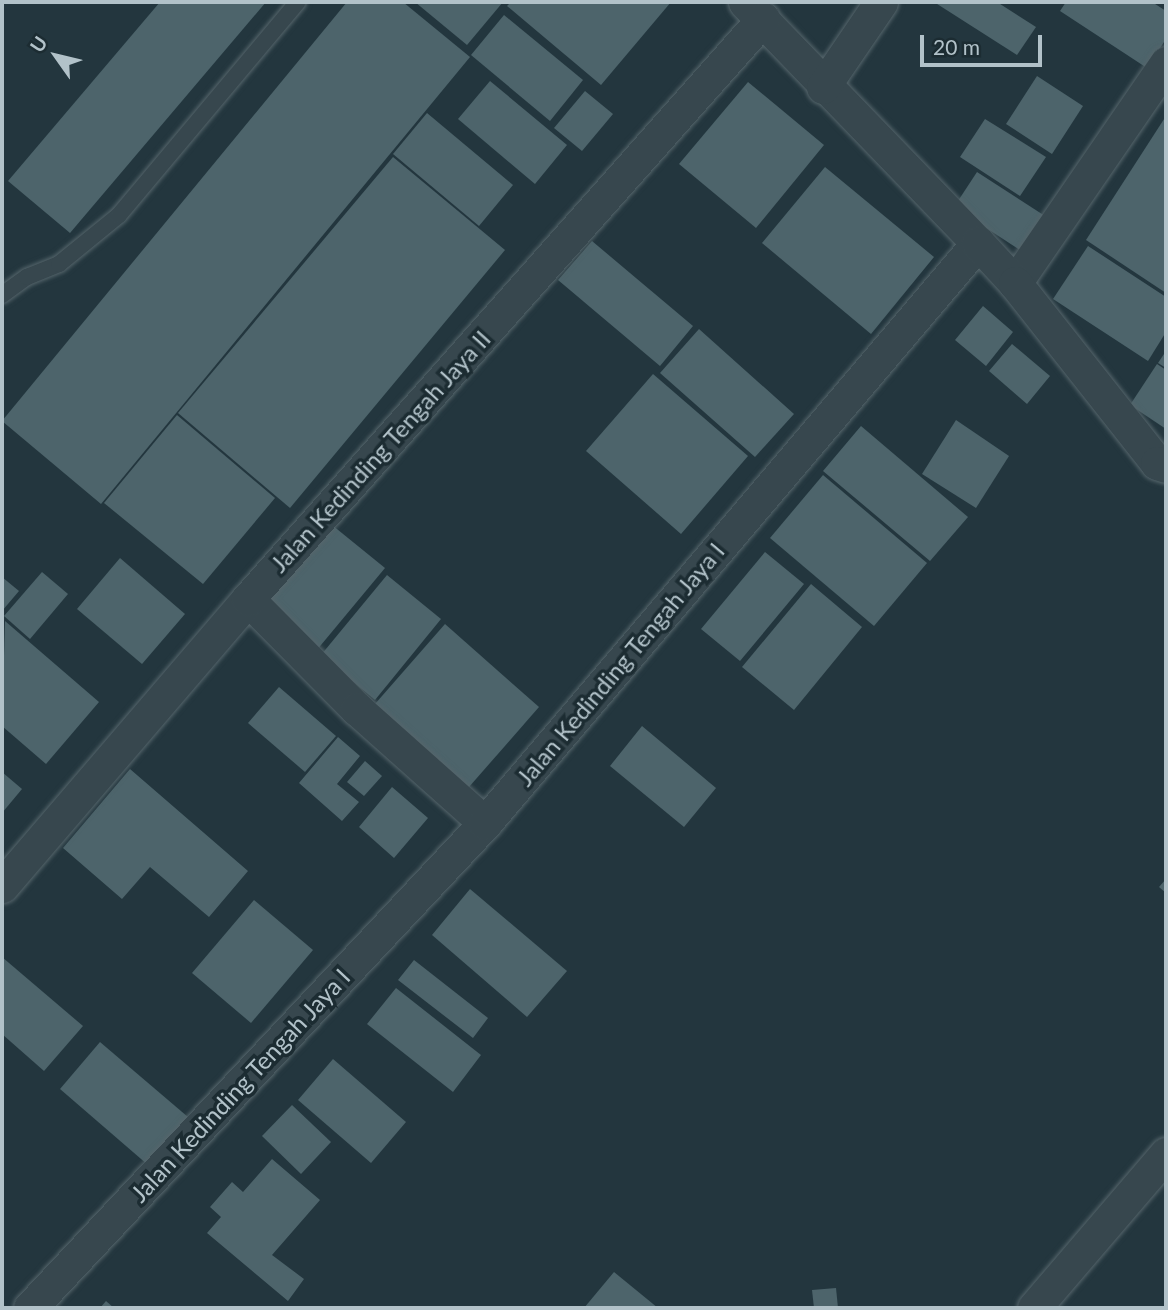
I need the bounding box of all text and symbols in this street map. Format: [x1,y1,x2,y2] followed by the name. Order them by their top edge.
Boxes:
[21,21,91,91] north arrow
[923,21,1046,65] scale bar
[25,32,52,56] text: U
[933,34,980,59] text: 20 m
[263,324,497,578] street label: Jalan Kedinding Tengah Jaya II
[509,536,731,792] street label: Jalan Kedinding Tengah Jaya I
[124,962,356,1208] street label: Jalan Kedinding Tengah Jaya I

